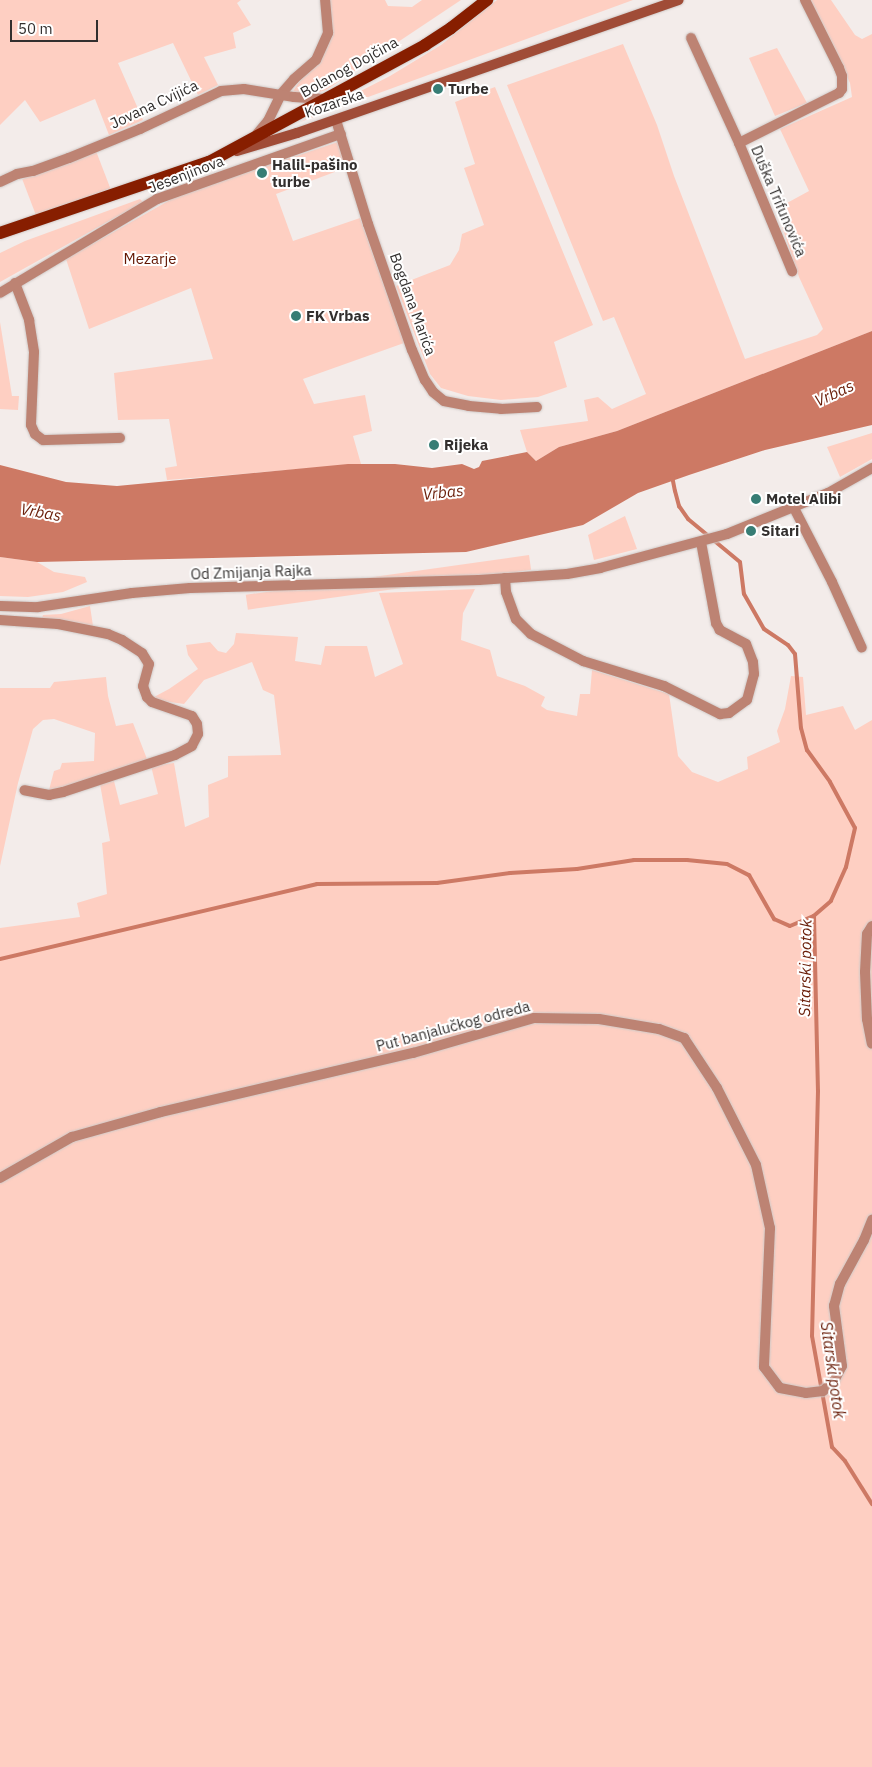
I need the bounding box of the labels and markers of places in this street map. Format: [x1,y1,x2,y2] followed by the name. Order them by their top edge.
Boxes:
[448,80,489,98] place label: Turbe
[432,83,444,95] marker: Turbe
[272,155,358,190] place label: Halil-pašino turbe
[256,167,268,179] marker: Halil-pašino turbe
[306,307,369,325] place label: FK Vrbas
[290,310,302,322] marker: FK Vrbas
[444,436,488,454] place label: Rijeka
[428,439,440,451] marker: Rijeka
[766,490,841,508] place label: Motel Alibi
[750,493,762,505] marker: Motel Alibi
[761,522,799,540] place label: Sitari
[745,525,757,537] marker: Sitari

